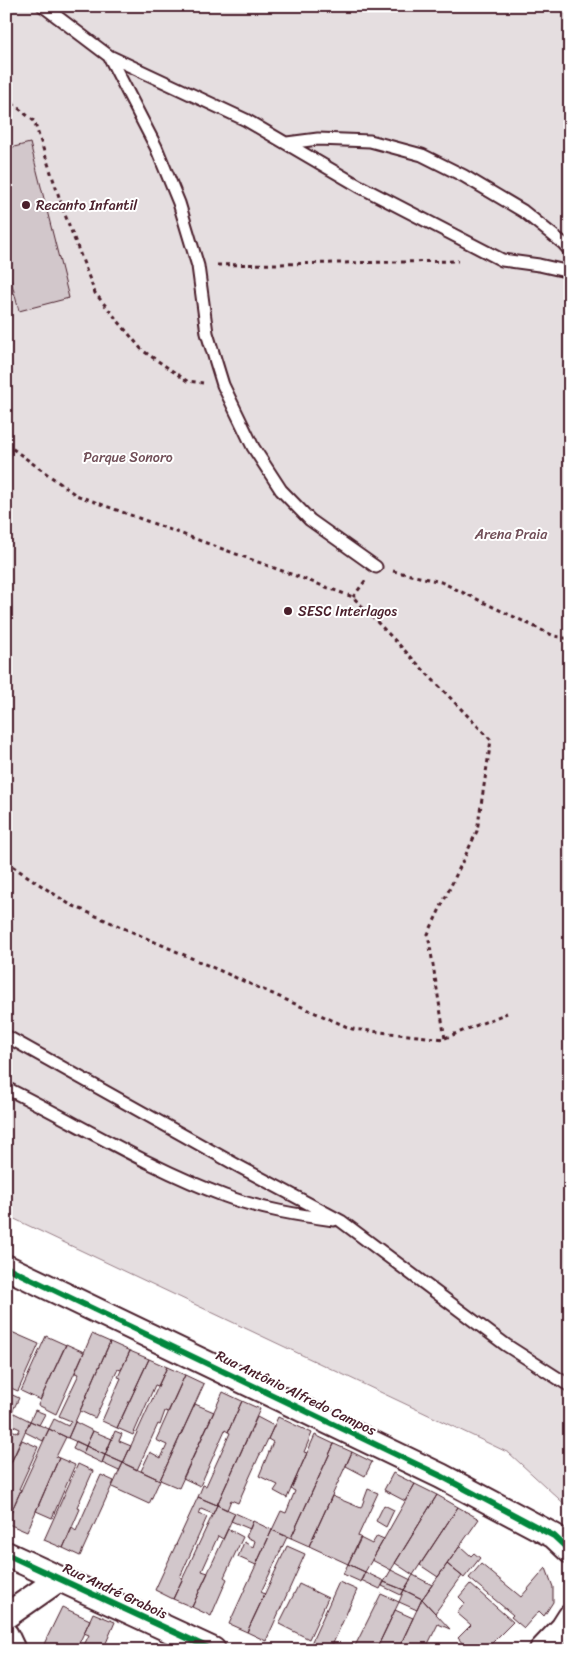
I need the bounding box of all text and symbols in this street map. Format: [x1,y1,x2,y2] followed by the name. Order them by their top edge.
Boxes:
[36,193,138,218] place label: Recanto Infantil
[20,199,32,211] marker: Recanto Infantil
[83,445,173,470] park label: Parque Sonoro
[474,522,548,547] park label: Arena Praia
[298,599,397,624] place label: SESC Interlagos
[282,605,294,617] marker: SESC Interlagos
[211,1343,381,1443] street label: Rua Antônio Alfredo Campos
[58,1556,172,1626] street label: Rua André Grabois

